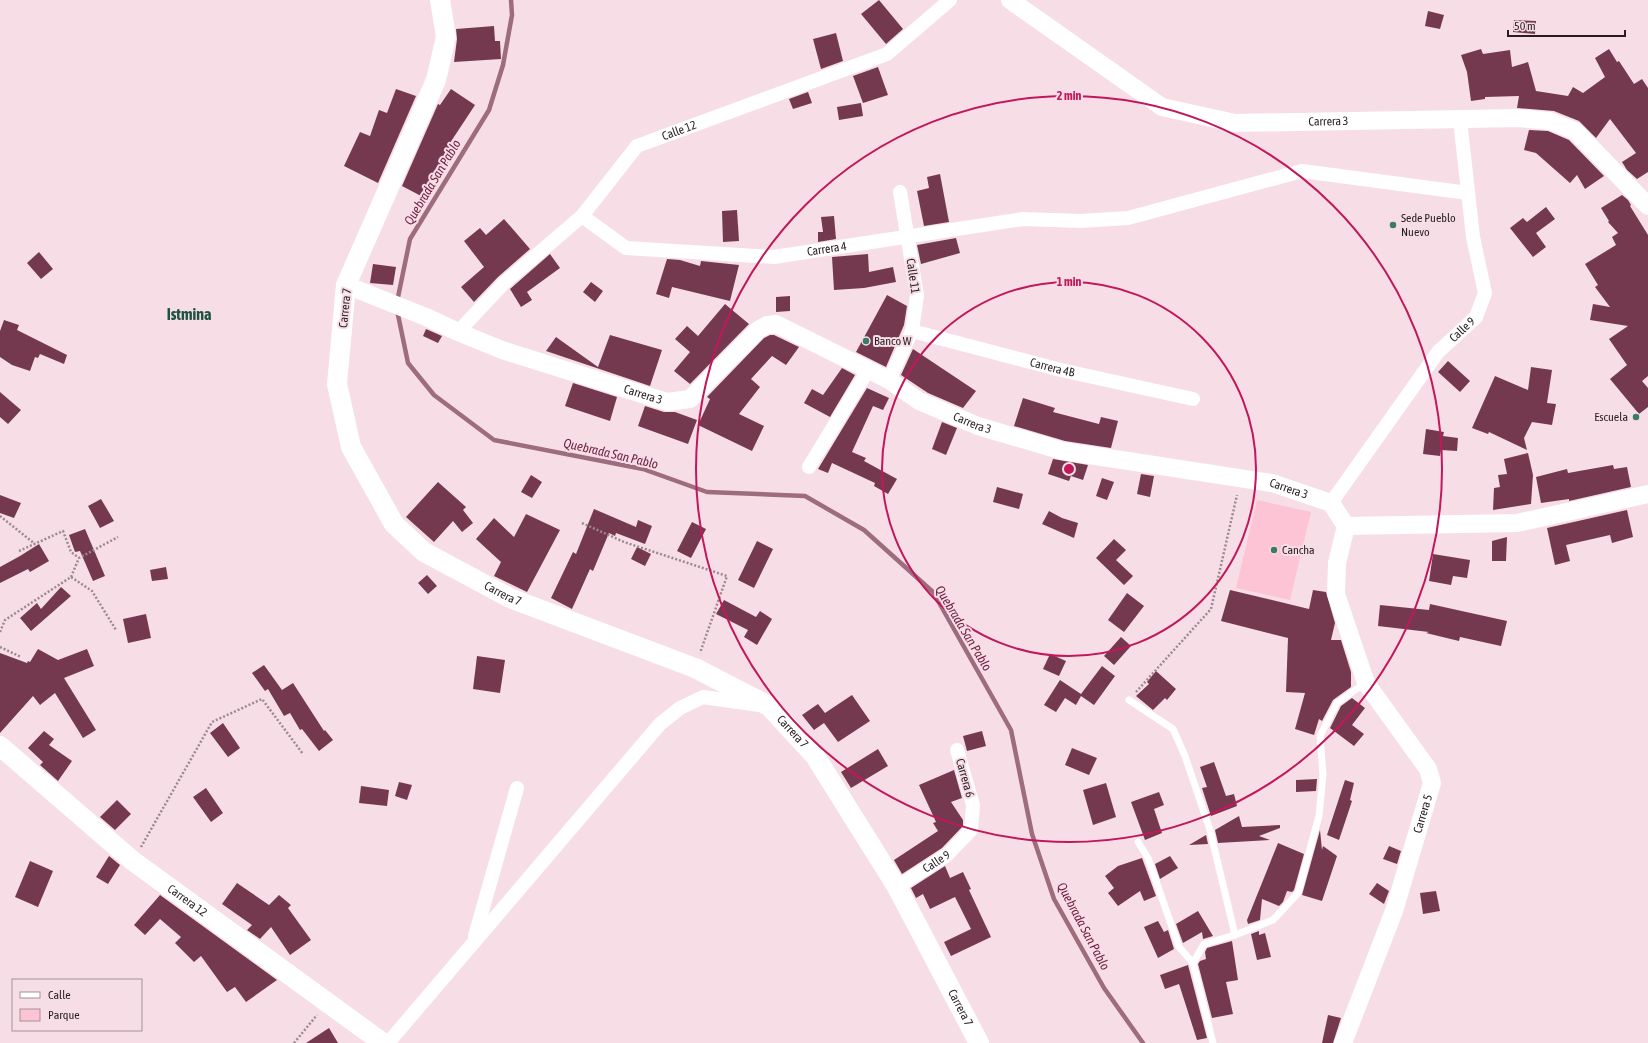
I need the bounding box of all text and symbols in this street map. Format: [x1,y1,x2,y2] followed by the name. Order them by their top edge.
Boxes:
[1508,12,1625,38] scale bar
[1514,19,1536,33] text: 50 m
[1057,89,1081,103] text: 2 min
[1308,114,1348,129] street label: Carrera 3
[660,118,698,143] street label: Calle 12
[401,137,464,228] water label: Quebrada San Pablo
[1401,211,1456,239] place label: Sede Pueblo Nuevo
[1388,220,1398,230] marker: Sede Pueblo Nuevo
[806,239,848,259] street label: Carrera 4
[904,257,922,295] street label: Calle 11
[1057,275,1081,289] text: 1 min
[336,287,354,328] street label: Carrera 7
[167,305,211,323] district label: Istmina
[1446,314,1478,345] street label: Calle 9
[874,334,912,348] place label: Banco W
[861,336,871,346] marker: Banco W
[1029,355,1076,380] street label: Carrera 4B
[622,382,664,407] street label: Carrera 3
[951,409,993,437] street label: Carrera 3
[1594,410,1628,424] place label: Escuela
[1631,412,1641,422] marker: Escuela
[562,435,660,472] water label: Quebrada San Pablo
[1062,462,1076,476] centre of rings
[1268,476,1310,502] street label: Carrera 3
[1282,543,1315,557] place label: Cancha
[1269,545,1279,555] marker: Cancha
[482,579,524,609] street label: Carrera 7
[932,583,995,674] water label: Quebrada San Pablo
[774,712,811,751] street label: Carrera 7
[953,757,977,799] street label: Carrera 6
[1411,793,1435,835] street label: Carrera 5
[920,847,953,876] street label: Calle 9
[1054,880,1113,972] water label: Quebrada San Pablo
[165,882,210,920] street label: Carrera 12
[12,979,142,1031] legend
[945,987,976,1029] street label: Carrera 7
[48,988,71,1002] text: Calle
[48,1008,80,1022] text: Parque

